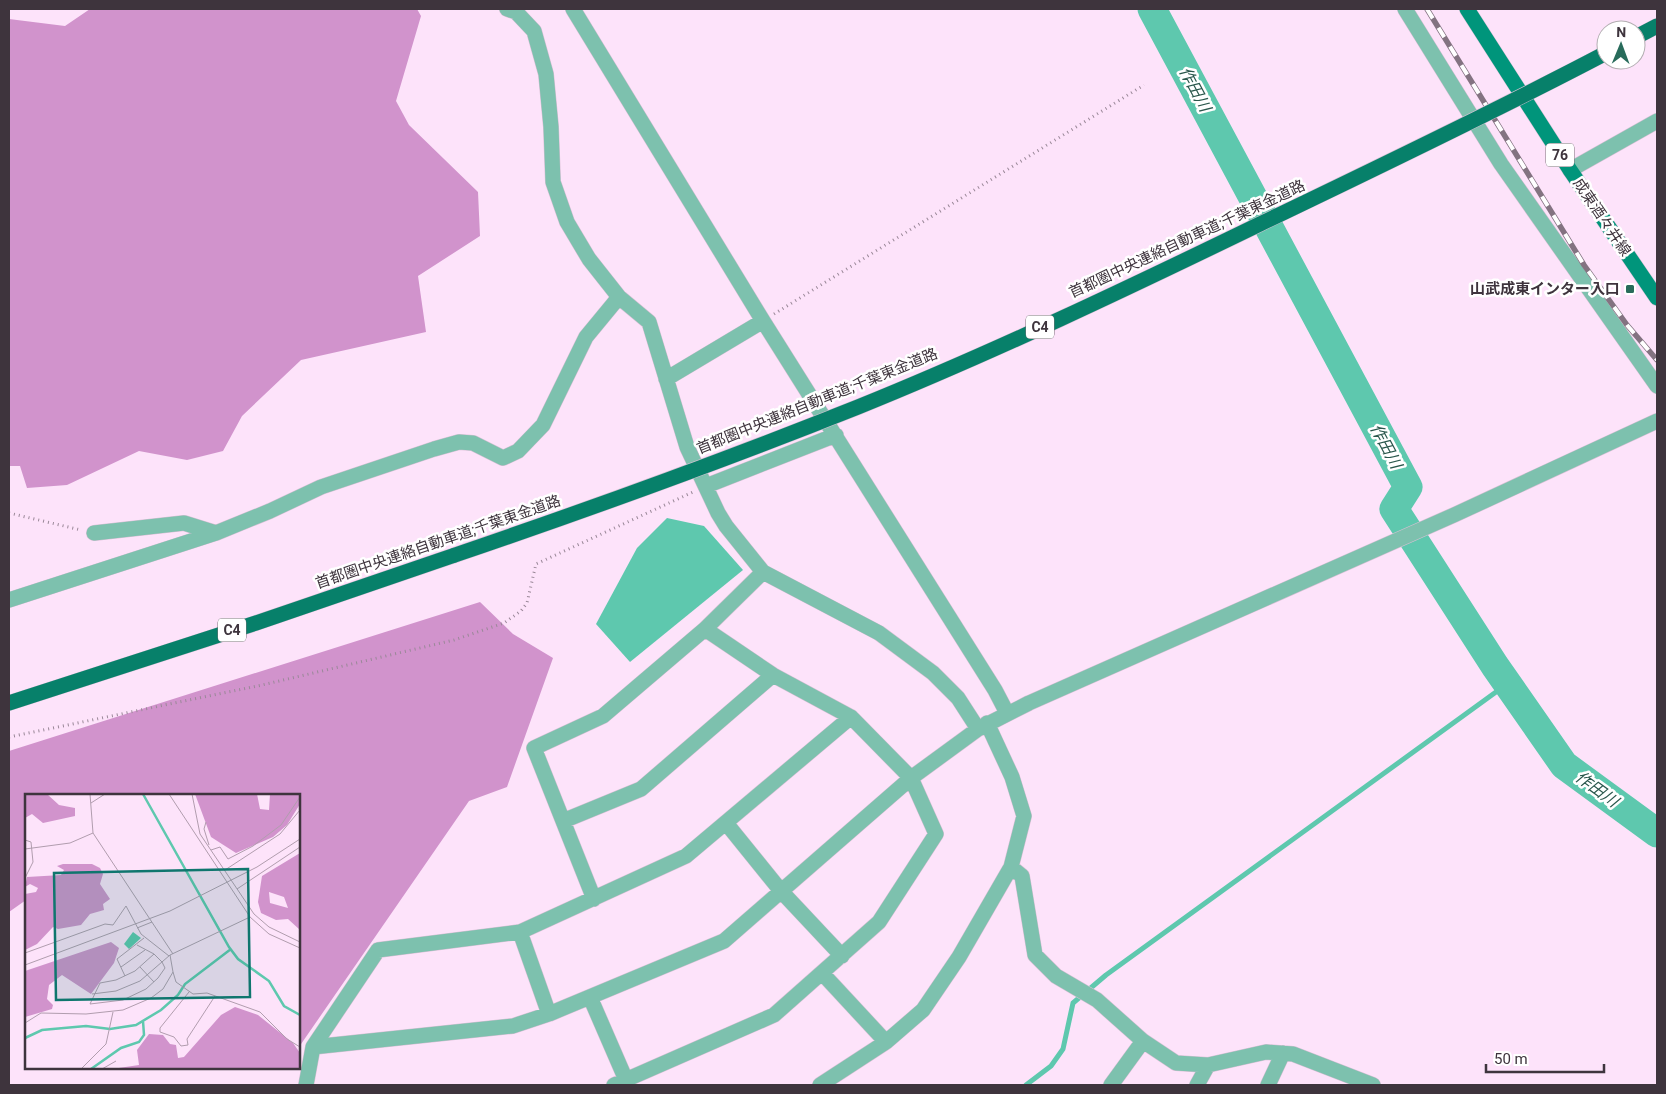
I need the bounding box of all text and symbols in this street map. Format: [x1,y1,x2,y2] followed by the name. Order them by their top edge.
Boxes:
[1596,20,1646,70] north arrow
[1616,24,1626,40] text: N
[1175,63,1216,116] water label: 作田川
[1546,144,1574,166] road number: 76
[1569,175,1635,259] street label: 成東酒々井線
[1066,176,1308,302] street label: 首都圏中央連絡自動車道;千葉東金道路
[1470,280,1620,298] place label: 山武成東インター入口
[1624,283,1636,295] marker: 山武成東インター入口
[1026,316,1054,338] road number: C4
[694,344,940,458] street label: 首都圏中央連絡自動車道;千葉東金道路
[1366,420,1407,473] water label: 作田川
[313,491,563,593] street label: 首都圏中央連絡自動車道;千葉東金道路
[218,618,246,642] road number: C4
[1572,767,1624,812] water label: 作田川
[25,794,300,1069] inset map
[1486,1042,1604,1074] scale bar
[1494,1050,1528,1068] text: 50 m

